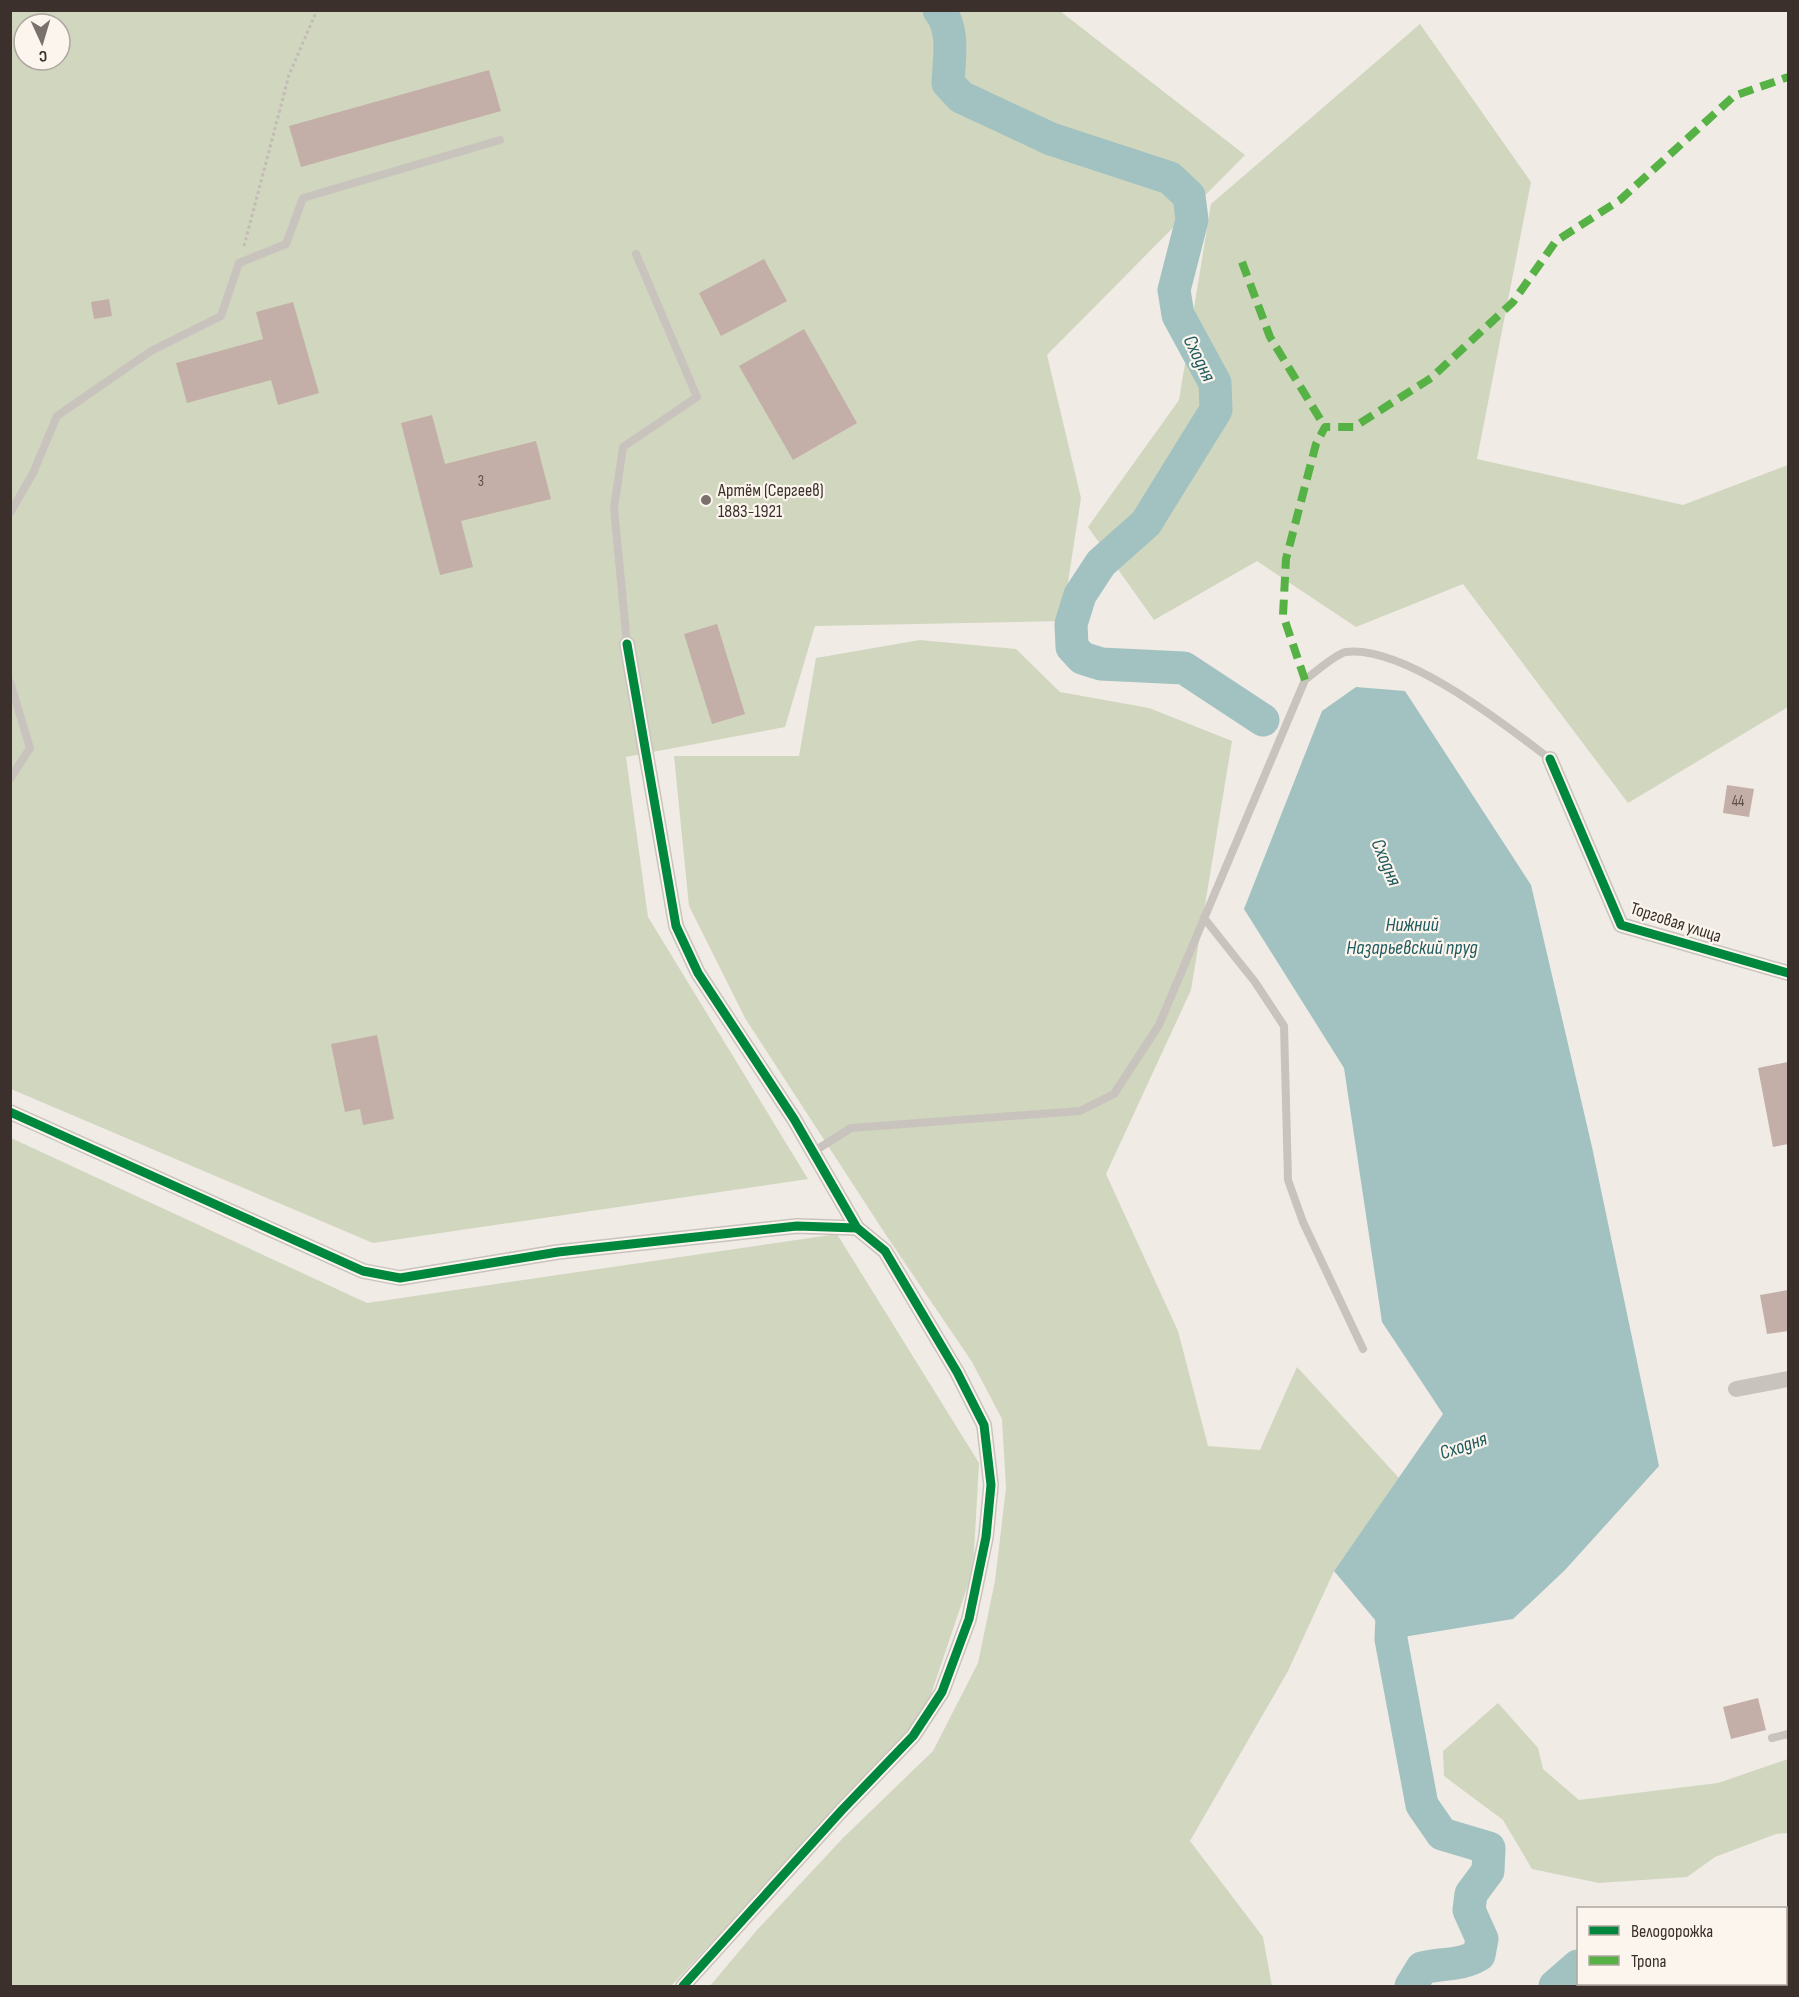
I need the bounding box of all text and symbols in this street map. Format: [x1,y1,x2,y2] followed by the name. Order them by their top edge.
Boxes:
[12,12,72,72] north arrow
[38,46,48,65] text: С
[1178,331,1221,386] water label: Сходня
[478,472,484,491] house number: 3
[717,480,824,522] place label: Артём (Сергеев) 1883-1921
[699,493,713,507] marker: Артём (Сергеев) 1883-1921
[1732,792,1744,811] house number: 44
[1366,835,1407,890] water label: Сходня
[1628,898,1724,947] street label: Торговая улица
[1346,913,1478,960] water label: Нижний Назарьевский пруд
[1436,1427,1491,1465] water label: Сходня
[1577,1907,1787,1985] legend
[1631,1921,1713,1942] text: Велодорожка
[1631,1951,1667,1972] text: Тропа

